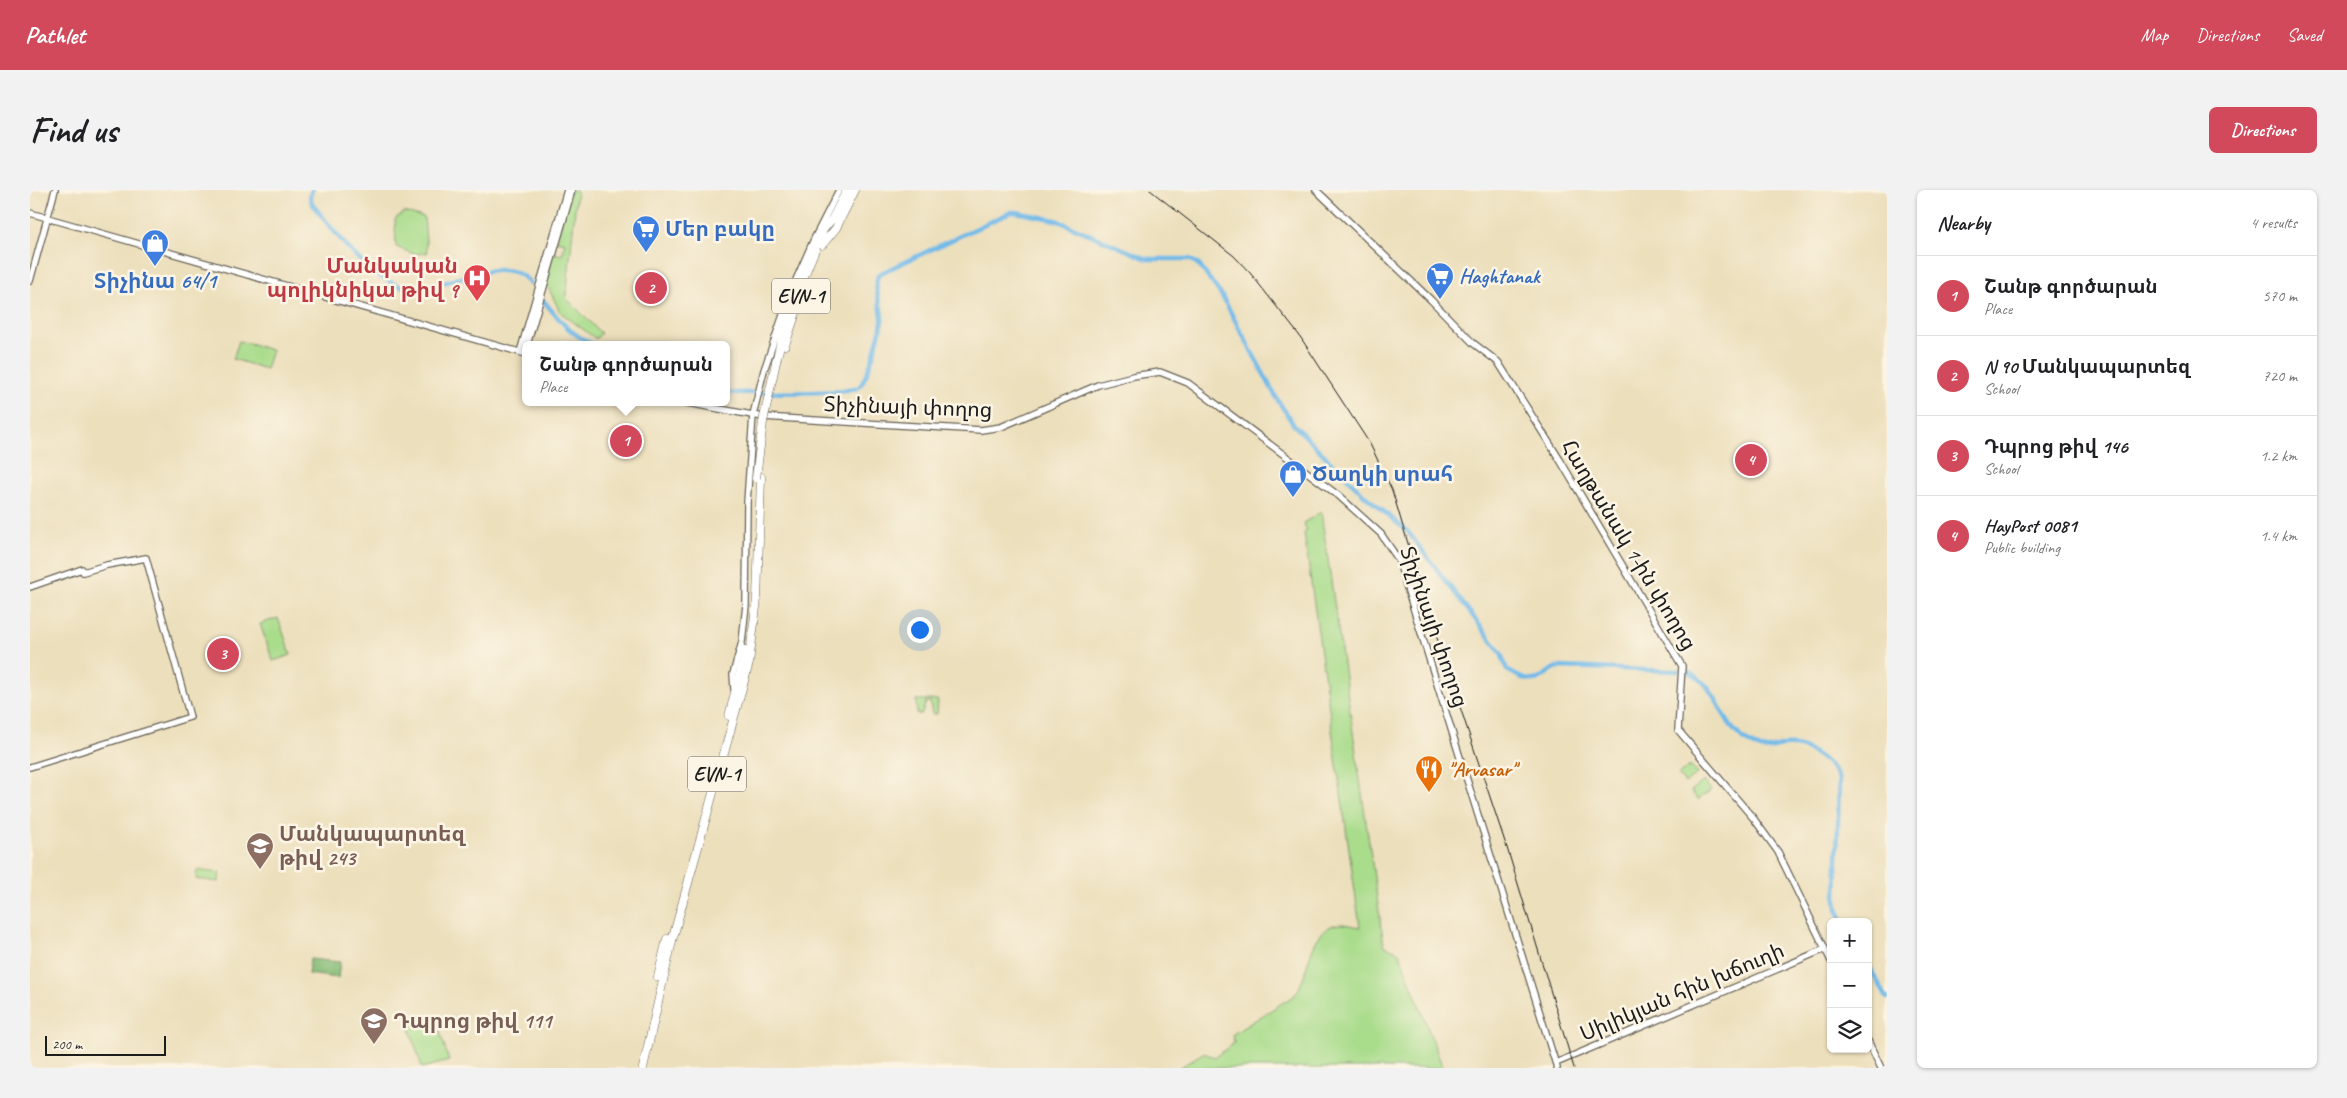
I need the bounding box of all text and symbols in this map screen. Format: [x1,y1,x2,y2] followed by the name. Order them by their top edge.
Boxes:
[25,20,85,50] text: Pathlet
[2141,24,2168,46] text: Map
[2196,24,2259,46] text: Directions
[2287,24,2322,46] text: Saved
[2209,107,2317,153] button: Directions
[30,108,117,153] text: Find us
[1937,210,1990,236] text: Nearby
[2250,213,2297,233] text: 4 results
[631,214,661,253] supermarket icon: Մեր բակը
[665,216,775,242] place label: Մեր բակը
[140,228,170,267] shop icon: Տիչինա 64/1
[267,253,461,303] place label: Մանկական պոլիկնիկա թիվ 9
[1425,261,1455,300] supermarket icon: Haghtanak
[462,263,492,302] hospital icon: Մանկական պոլիկնիկա թիվ 9
[1459,263,1542,289] place label: Haghtanak
[94,268,219,294] place label: Տիչինա 64/1
[635,269,667,307] pin: 2
[1984,275,2158,299] text: Շանթ գործարան
[772,278,830,314] road number: EVN-1
[1949,286,1957,306] text: 1
[2263,286,2297,306] text: 570 m
[1984,299,2012,319] text: Place
[522,341,730,406] popup
[539,353,713,377] text: Շանթ գործարան
[1984,355,2190,379] text: N 90 Մանկապարտեզ
[1949,366,1957,386] text: 2
[2263,366,2297,386] text: 720 m
[539,377,567,397] text: Place
[1984,379,2018,399] text: School
[823,391,993,423] street label: Տիչինայի փողոց
[610,422,642,460] pin: 1
[1556,435,1702,655] street label: Հաղթանակ 1-ին փողոց
[1984,435,2128,459] text: Դպրոց թիվ 146
[1735,441,1767,479] pin: 4
[1949,446,1957,466] text: 3
[2260,446,2297,466] text: 1.2 km
[1278,459,1308,498] shop icon: Ծաղկի սրահ
[1984,459,2018,479] text: School
[1312,461,1453,487] place label: Ծաղկի սրահ
[1984,514,2077,538] text: HayPost 0081
[1949,526,1957,546] text: 4
[2260,526,2297,546] text: 1.4 km
[1984,538,2060,558] text: Public building
[1394,543,1474,711] street label: Տիչինայի փողոց
[907,617,933,643] your location
[207,635,239,673] pin: 3
[1414,754,1444,793] restaurant icon: "Arvasar"
[688,756,746,792] road number: EVN-1
[1448,756,1521,782] place label: "Arvasar"
[279,821,467,871] place label: Մանկապարտեզ թիվ 243
[245,831,275,870] school or university icon: Մանկապարտեզ թիվ 243
[1827,918,1872,1053] map controls
[1827,918,1872,963] button: +
[1576,937,1788,1047] street label: Սիլիկյան հին խճուղի
[1827,963,1872,1008] button: −
[359,1006,389,1045] school or university icon: Դպրոց թիվ 111
[393,1008,554,1034] place label: Դպրոց թիվ 111
[1827,1008,1872,1053] button: layers
[45,1033,166,1056] scale bar
[52,1036,82,1053] text: 200 m

